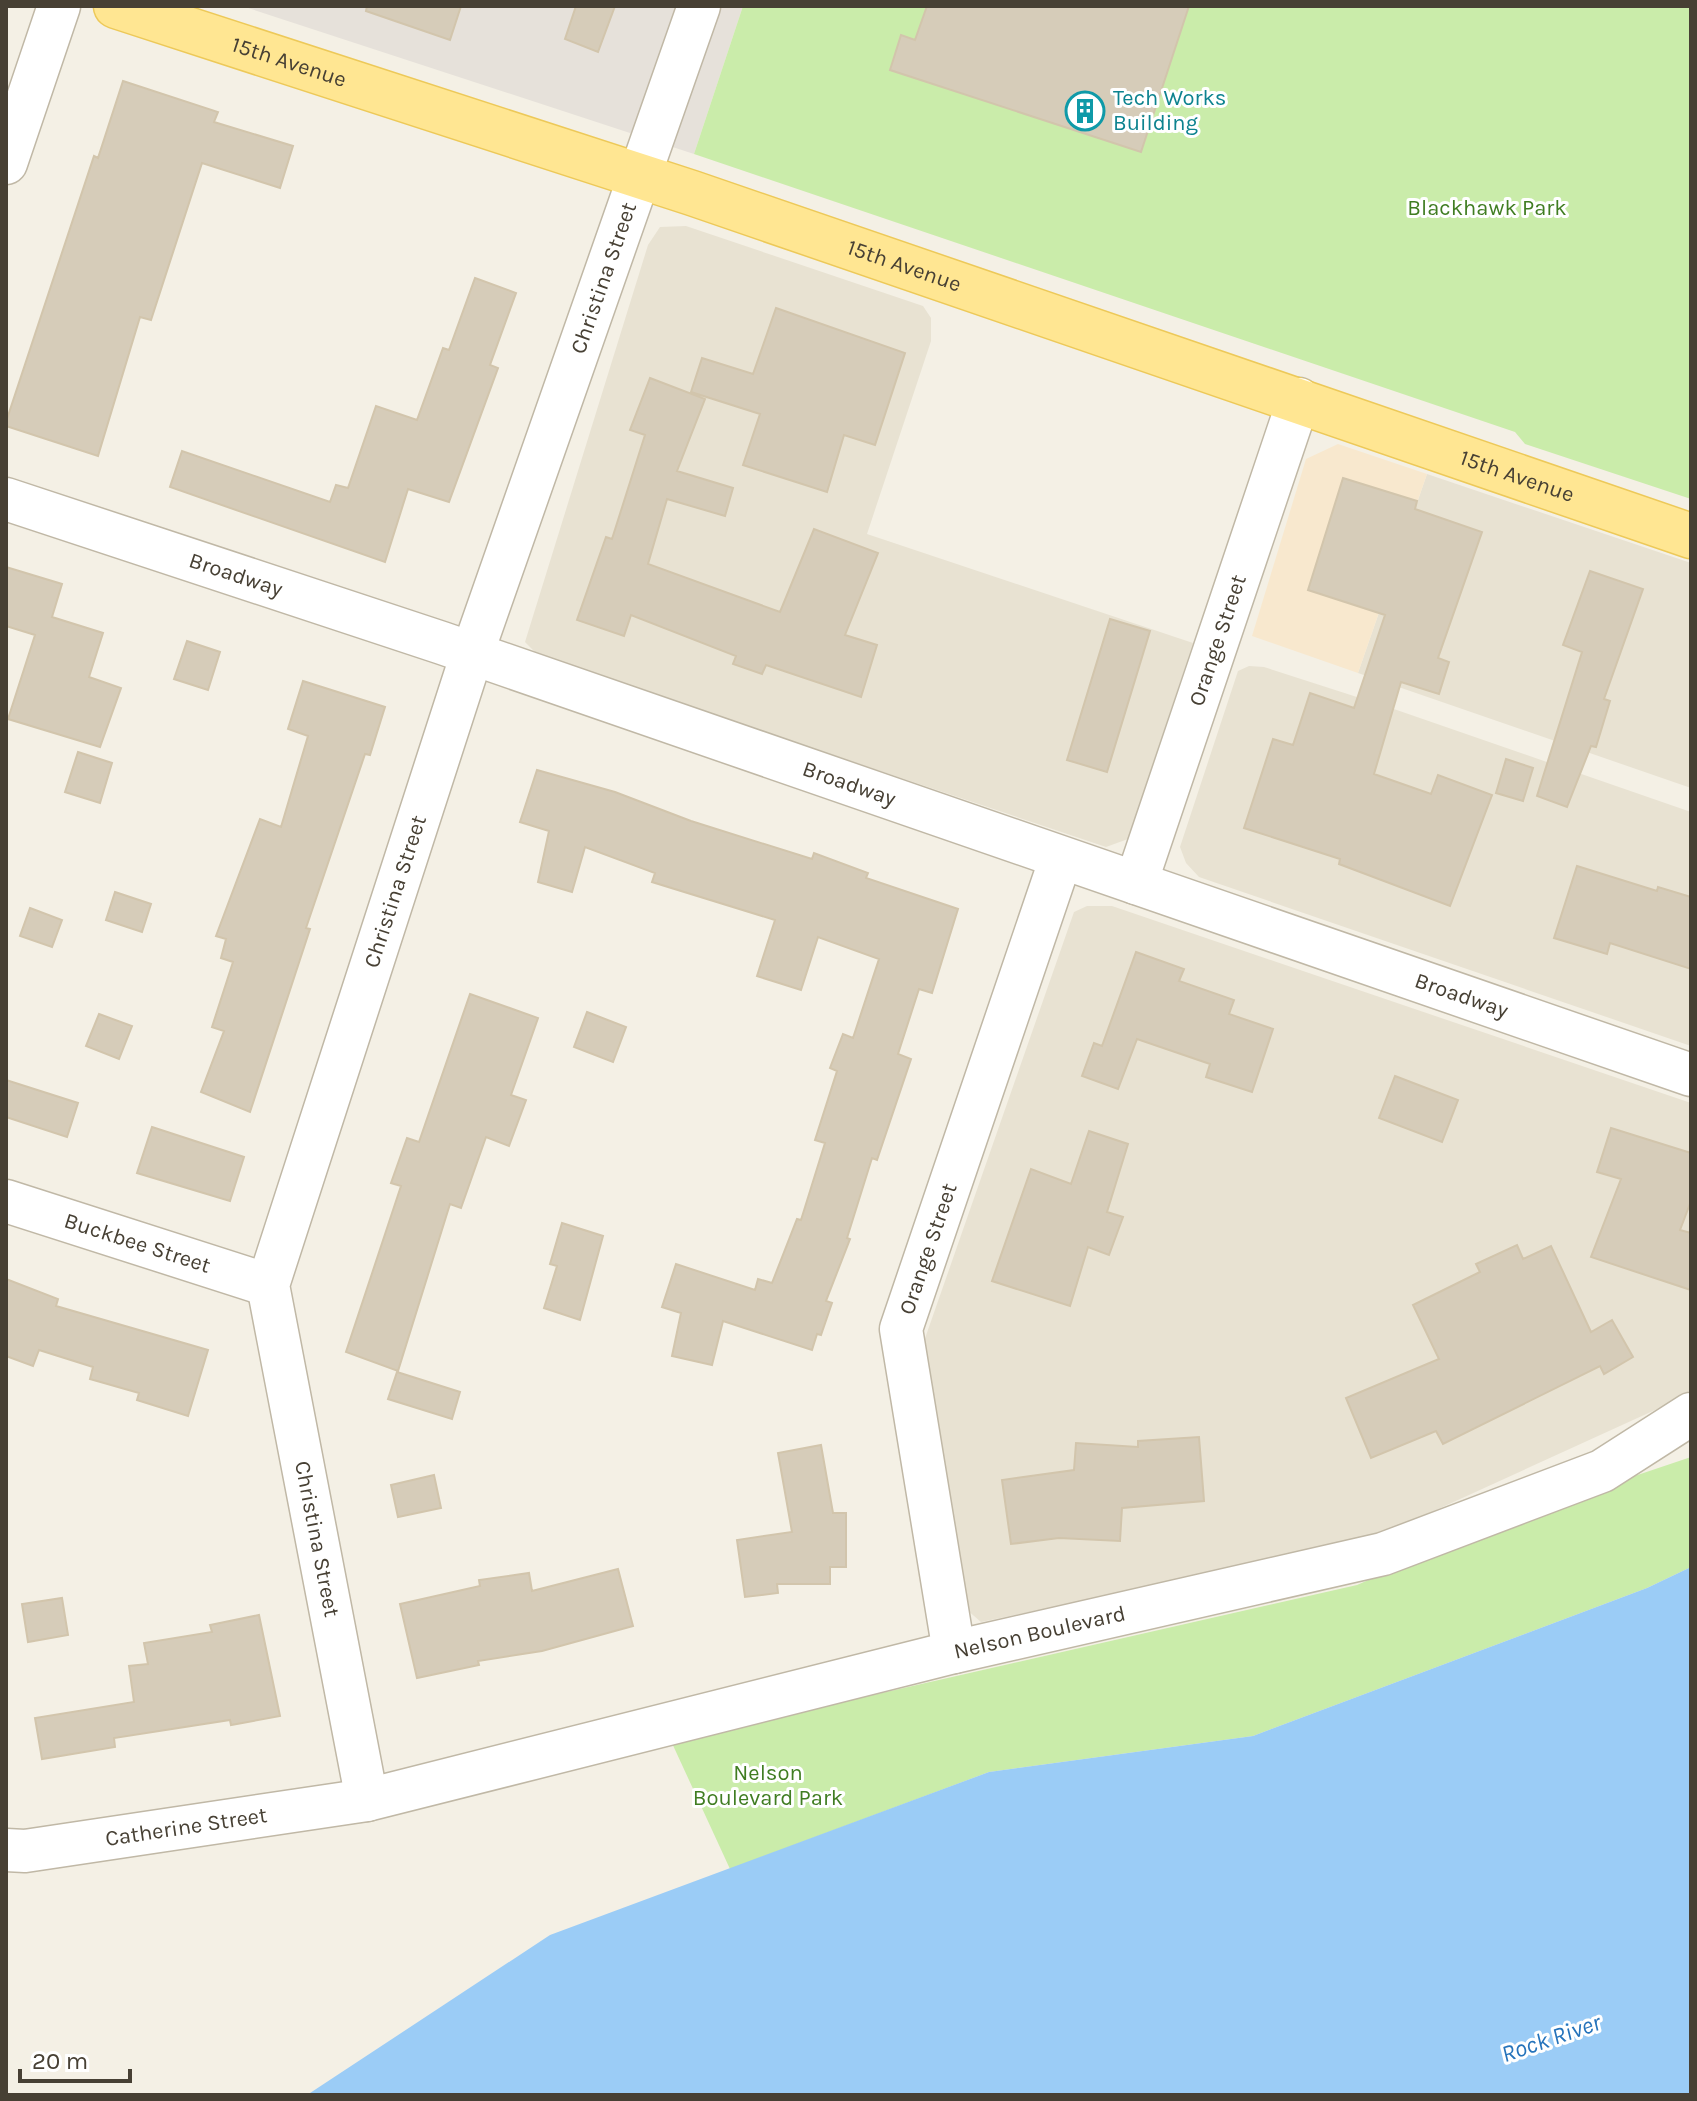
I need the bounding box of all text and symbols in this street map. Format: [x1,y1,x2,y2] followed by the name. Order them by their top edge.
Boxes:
[229,31,350,93] street label: 15th Avenue
[1113,85,1226,136] place label: Tech Works Building
[1064,90,1106,132] building icon: Tech Works Building
[1407,195,1567,221] park label: Blackhawk Park
[565,199,642,357] street label: Christina Street
[844,234,965,297] street label: 15th Avenue
[1457,445,1578,508] street label: 15th Avenue
[186,547,286,602] street label: Broadway
[1184,571,1252,709] street label: Orange Street
[799,756,899,812] street label: Broadway
[358,812,432,971] street label: Christina Street
[1411,967,1512,1024] street label: Broadway
[894,1180,963,1318] street label: Orange Street
[61,1208,214,1279] street label: Buckbee Street
[289,1459,345,1619] street label: Christina Street
[951,1600,1128,1665] street label: Nelson Boulevard
[693,1760,843,1811] park label: Nelson Boulevard Park
[104,1802,269,1852] street label: Catherine Street
[1498,2008,1605,2068] water label: Rock River
[20,2033,130,2083] scale bar
[32,2047,88,2075] text: 20 m

